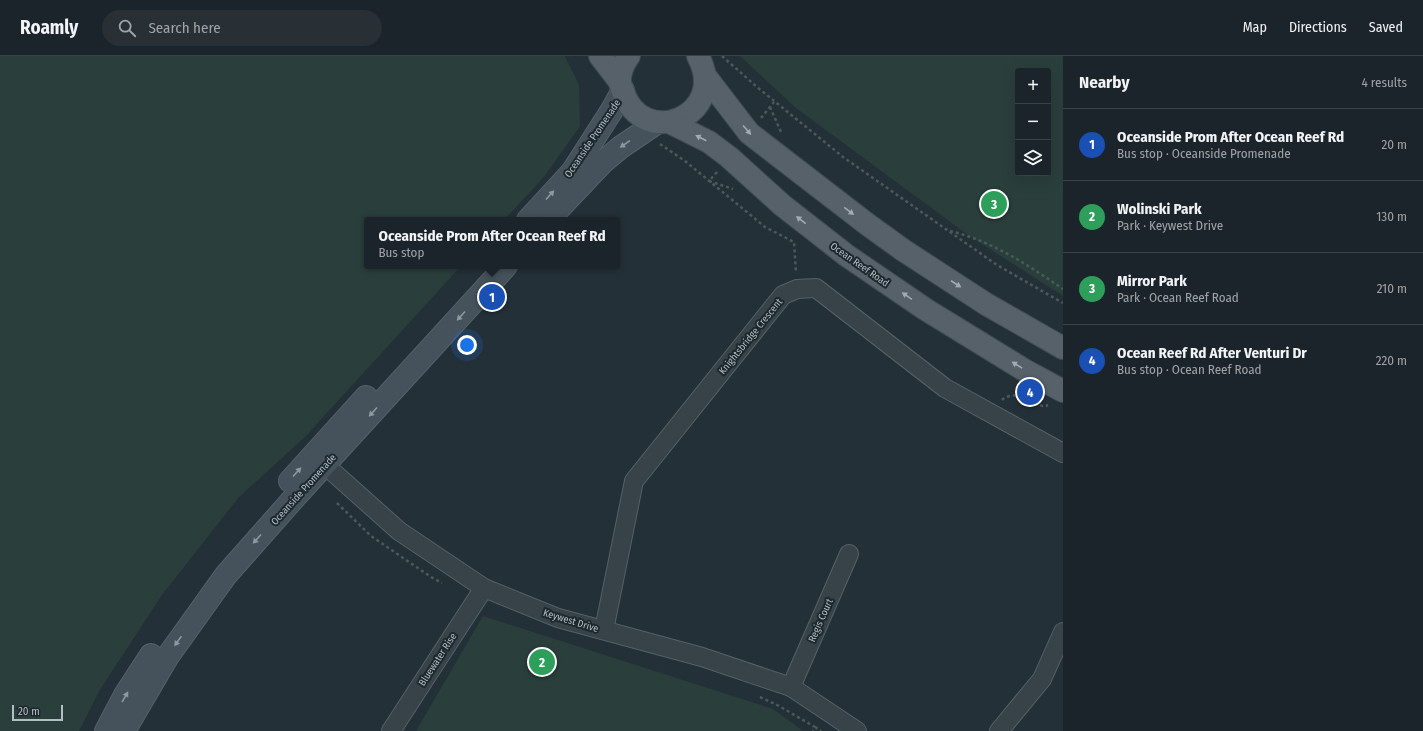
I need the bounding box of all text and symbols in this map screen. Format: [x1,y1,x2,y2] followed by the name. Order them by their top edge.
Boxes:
[102,10,382,46] search box
[20,16,78,39] text: Roamly
[116,17,138,39] icon: search
[148,19,221,37] text: Search here
[1243,19,1267,36] text: Map
[1289,19,1347,36] text: Directions
[1369,19,1403,36] text: Saved
[1015,68,1051,176] map controls
[1015,68,1051,104] button: +
[1079,72,1130,93] text: Nearby
[1361,75,1407,90] text: 4 results
[562,97,623,180] street label: Oceanside Promenade
[1015,104,1051,140] button: −
[742,125,752,135] one-way arrow
[1117,128,1344,146] text: Oceanside Prom After Ocean Reef Rd
[695,135,707,141] one-way arrow
[1089,137,1095,152] text: 1
[1381,137,1407,152] text: 20 m
[620,140,631,148] one-way arrow
[1015,140,1051,176] button: layers
[1117,146,1291,161] text: Bus stop · Oceanside Promenade
[981,189,1007,219] pin: 3
[545,190,555,200] one-way arrow
[1117,200,1202,218] text: Wolinski Park
[843,206,854,215] one-way arrow
[1089,209,1095,224] text: 2
[1376,209,1407,224] text: 130 m
[796,216,807,224] one-way arrow
[364,217,620,269] popup
[1117,218,1223,233] text: Park · Keywest Drive
[378,227,606,245] text: Oceanside Prom After Ocean Reef Rd
[828,240,891,290] street label: Ocean Reef Road
[378,245,424,260] text: Bus stop
[1117,272,1187,290] text: Mirror Park
[951,280,961,288] one-way arrow
[1089,281,1095,296] text: 3
[1377,281,1407,296] text: 210 m
[479,282,505,312] pin: 1
[1117,290,1239,305] text: Park · Ocean Reef Road
[901,292,912,300] one-way arrow
[717,296,785,377] street label: Knightsbridge Crescent
[456,311,466,321] one-way arrow
[457,335,477,355] your location
[1117,344,1307,362] text: Ocean Reef Rd After Venturi Dr
[1089,353,1095,368] text: 4
[1376,353,1407,368] text: 220 m
[1011,362,1023,369] one-way arrow
[1117,362,1262,377] text: Bus stop · Ocean Reef Road
[1017,377,1043,407] pin: 4
[369,407,378,417] one-way arrow
[269,452,339,528] street label: Oceanside Promenade
[293,467,302,478] one-way arrow
[253,534,262,544] one-way arrow
[806,596,836,644] street label: Regis Court
[542,607,600,635] street label: Keywest Drive
[416,631,459,688] street label: Bluewater Rise
[174,636,182,647] one-way arrow
[529,647,555,677] pin: 2
[121,691,128,703] one-way arrow
[12,703,63,722] scale bar
[18,705,40,718] text: 20 m

